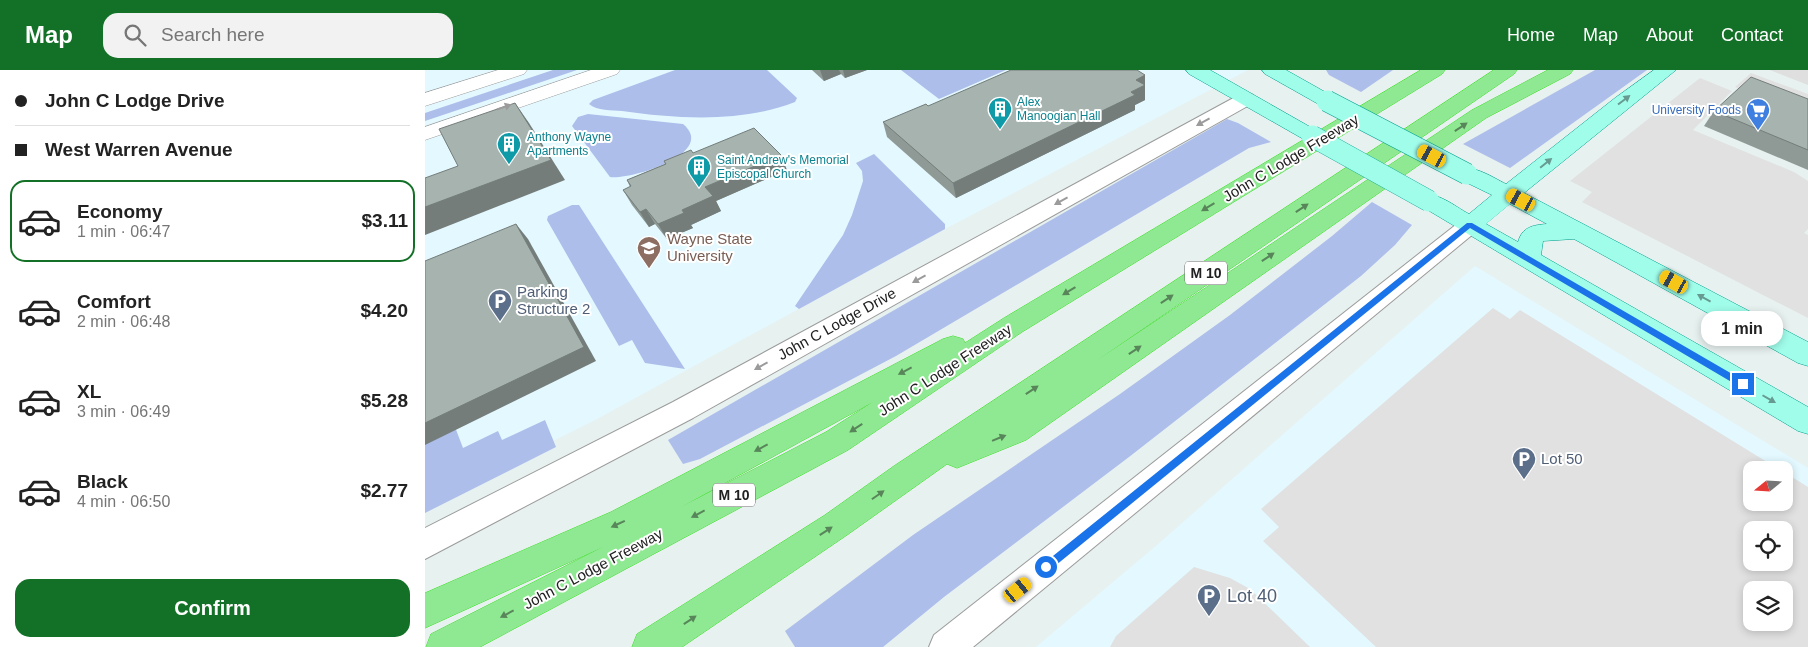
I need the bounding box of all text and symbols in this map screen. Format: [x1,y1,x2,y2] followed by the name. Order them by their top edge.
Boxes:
[103,13,453,58] search box
[25,21,73,48] text: Map
[121,21,149,49] icon: search
[161,24,265,45] text: Search here
[1507,25,1555,45] text: Home
[1583,25,1618,45] text: Map
[1646,25,1693,45] text: About
[1721,25,1783,45] text: Contact
[45,90,224,111] text: John C Lodge Drive
[1017,95,1100,123] place label: Alex Manoogian Hall
[1617,95,1631,105] one-way arrow
[987,96,1013,130] building icon: Alex Manoogian Hall
[1745,97,1771,131] supermarket icon: University Foods
[497,102,512,110] one-way arrow
[1652,103,1741,117] place label: University Foods
[1220,110,1362,205] street label: John C Lodge Freeway
[1196,118,1211,126] one-way arrow
[1454,122,1467,132] one-way arrow
[527,130,612,158] place label: Anthony Wayne Apartments
[496,131,522,165] building icon: Anthony Wayne Apartments
[45,139,233,160] text: West Warren Avenue
[1415,142,1448,170] car
[717,153,849,181] place label: Saint Andrew's Memorial Episcopal Church
[686,154,712,188] building icon: Saint Andrew's Memorial Episcopal Church
[1540,157,1553,168] one-way arrow
[1504,186,1537,214] car
[1055,196,1068,205] one-way arrow
[17,199,62,244] icon: car
[77,201,163,222] text: Economy
[1202,203,1215,212] one-way arrow
[1295,203,1308,213] one-way arrow
[362,210,408,231] text: $3.11
[77,223,170,240] text: 1 min · 06:47
[667,230,752,264] place label: Wayne State University
[636,235,662,269] school or university icon: Wayne State University
[1261,252,1275,262] one-way arrow
[1185,262,1227,284] road number: M 10
[1657,268,1690,296] car
[912,275,926,283] one-way arrow
[517,283,590,317] place label: Parking Structure 2
[775,284,899,363] street label: John C Lodge Drive
[1062,287,1075,296] one-way arrow
[487,288,513,322] parking icon: Parking Structure 2
[17,289,62,334] icon: car
[77,291,151,312] text: Comfort
[1160,294,1174,304] one-way arrow
[1696,294,1711,302] one-way arrow
[360,300,408,321] text: $4.20
[1702,312,1784,346] callout: 1 min
[77,313,170,330] text: 2 min · 06:48
[875,320,1015,419] street label: John C Lodge Freeway
[1721,320,1763,337] text: 1 min
[1128,345,1142,355] one-way arrow
[754,362,769,370] one-way arrow
[898,367,911,376] one-way arrow
[1732,373,1754,395] route end
[17,379,62,424] icon: car
[77,381,101,402] text: XL
[1025,385,1039,395] one-way arrow
[360,390,408,411] text: $5.28
[1762,395,1775,404] one-way arrow
[77,403,170,420] text: 3 min · 06:49
[849,424,862,433] one-way arrow
[991,434,1006,441] one-way arrow
[754,444,769,452] one-way arrow
[1511,446,1537,480] parking icon: Lot 50
[1541,450,1583,467] place label: Lot 50
[1743,461,1793,511] north arrow
[1743,461,1793,631] map controls
[17,469,62,514] icon: car
[77,471,128,492] text: Black
[360,480,408,501] text: $2.77
[713,484,755,506] road number: M 10
[872,490,885,500] one-way arrow
[77,493,170,510] text: 4 min · 06:50
[690,510,705,518] one-way arrow
[611,520,625,528] one-way arrow
[1743,521,1793,571] button: locate
[520,524,666,612] street label: John C Lodge Freeway
[820,526,833,536] one-way arrow
[1035,556,1057,578] route start
[1001,575,1034,605] car
[15,579,410,637] button: Confirm
[1743,581,1793,631] button: layers
[1196,583,1222,617] parking icon: Lot 40
[1227,586,1277,606] place label: Lot 40
[500,610,514,618] one-way arrow
[684,615,697,625] one-way arrow

